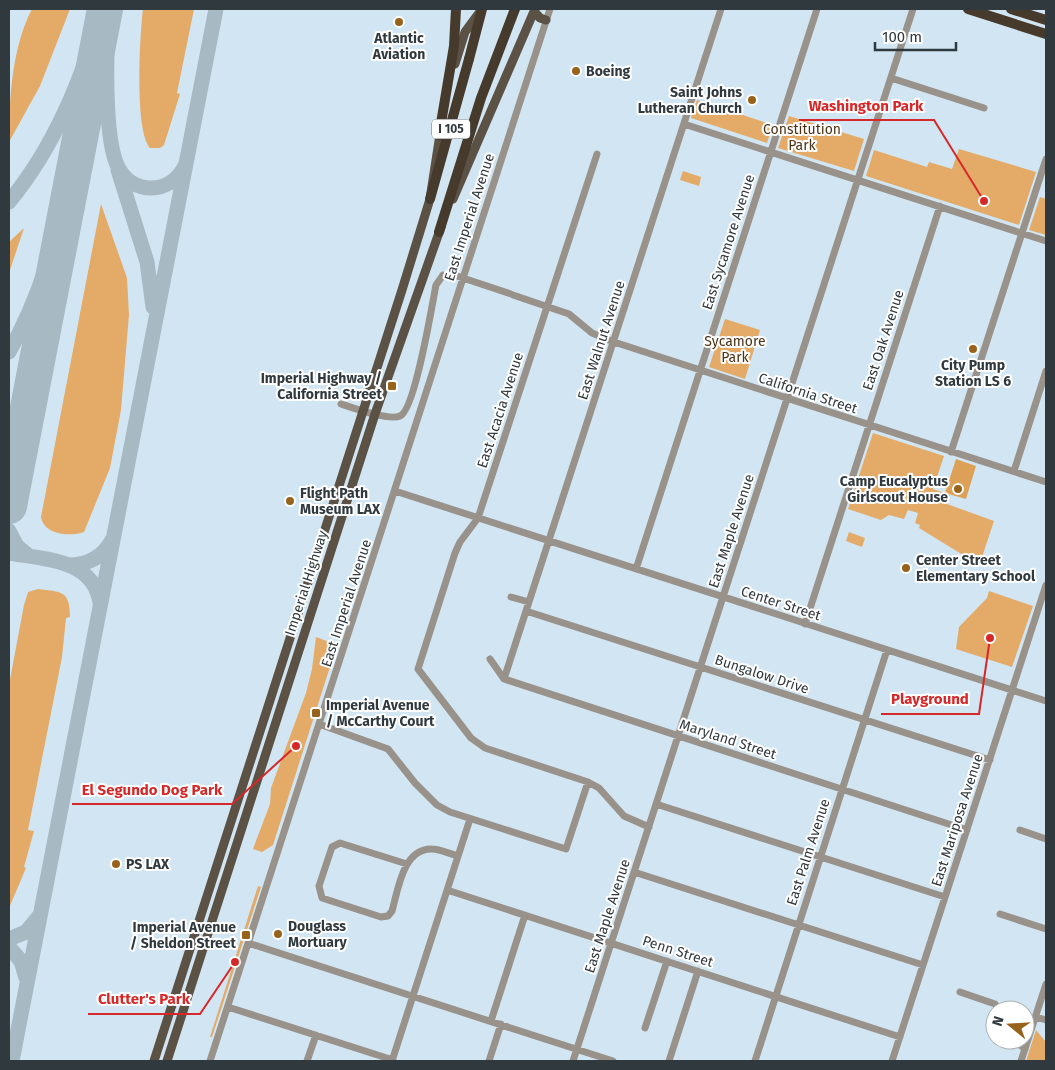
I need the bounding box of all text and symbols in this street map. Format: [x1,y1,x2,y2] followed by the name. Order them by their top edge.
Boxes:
[393,16,405,28] marker: Atlantic Aviation
[875,20,956,52] scale bar
[882,28,922,46] text: 100 m
[372,30,425,63] place label: Atlantic Aviation
[586,63,631,80] place label: Boeing
[570,65,582,77] marker: Boeing
[638,84,742,117] place label: Saint Johns Lutheran Church
[799,90,934,120] callout: Washington Park
[746,94,758,106] marker: Saint Johns Lutheran Church
[809,97,924,115] text: Washington Park
[432,120,470,138] road number: I 105
[763,121,841,154] park label: Constitution Park
[441,151,498,283] street label: East Imperial Avenue
[699,172,758,312] street label: East Sycamore Avenue
[574,278,629,402] street label: East Walnut Avenue
[859,288,908,393] street label: East Oak Avenue
[704,333,766,366] park label: Sycamore Park
[967,343,979,355] marker: City Pump Station LS 6
[474,350,527,470] street label: East Acacia Avenue
[935,357,1011,390] place label: City Pump Station LS 6
[261,370,383,403] place label: Imperial Highway / California Street
[756,370,860,418] street label: California Street
[386,380,398,392] marker: Imperial Highway / California Street
[705,472,758,590] street label: East Maple Avenue
[840,473,948,506] place label: Camp Eucalyptus Girlscout House
[952,483,964,495] marker: Camp Eucalyptus Girlscout House
[300,485,381,518] place label: Flight Path Museum LAX
[284,495,296,507] marker: Flight Path Museum LAX
[281,528,332,638] street label: Imperial Highway
[318,537,375,669] street label: East Imperial Avenue
[916,552,1036,585] place label: Center Street Elementary School
[900,562,912,574] marker: Center Street Elementary School
[739,583,824,625] street label: Center Street
[713,651,811,698] street label: Bungalow Drive
[881,684,979,714] callout: Playground
[891,690,969,708] text: Playground
[326,697,435,730] place label: Imperial Avenue / McCarthy Court
[310,707,322,719] marker: Imperial Avenue / McCarthy Court
[677,716,779,763] street label: Maryland Street
[928,752,987,889] street label: East Mariposa Avenue
[72,774,232,804] callout: El Segundo Dog Park
[82,781,223,799] text: El Segundo Dog Park
[783,797,834,908] street label: East Palm Avenue
[126,856,170,873] place label: PS LAX
[581,857,634,975] street label: East Maple Avenue
[110,858,122,870] marker: PS LAX
[288,918,347,951] place label: Douglass Mortuary
[130,919,237,952] place label: Imperial Avenue / Sheldon Street
[272,928,284,940] marker: Douglass Mortuary
[240,929,252,941] marker: Imperial Avenue / Sheldon Street
[640,932,716,971] street label: Penn Street
[88,984,200,1014] callout: Clutter's Park
[98,990,191,1008] text: Clutter's Park
[985,1000,1035,1050] north arrow
[989,1014,1008,1028] text: N

